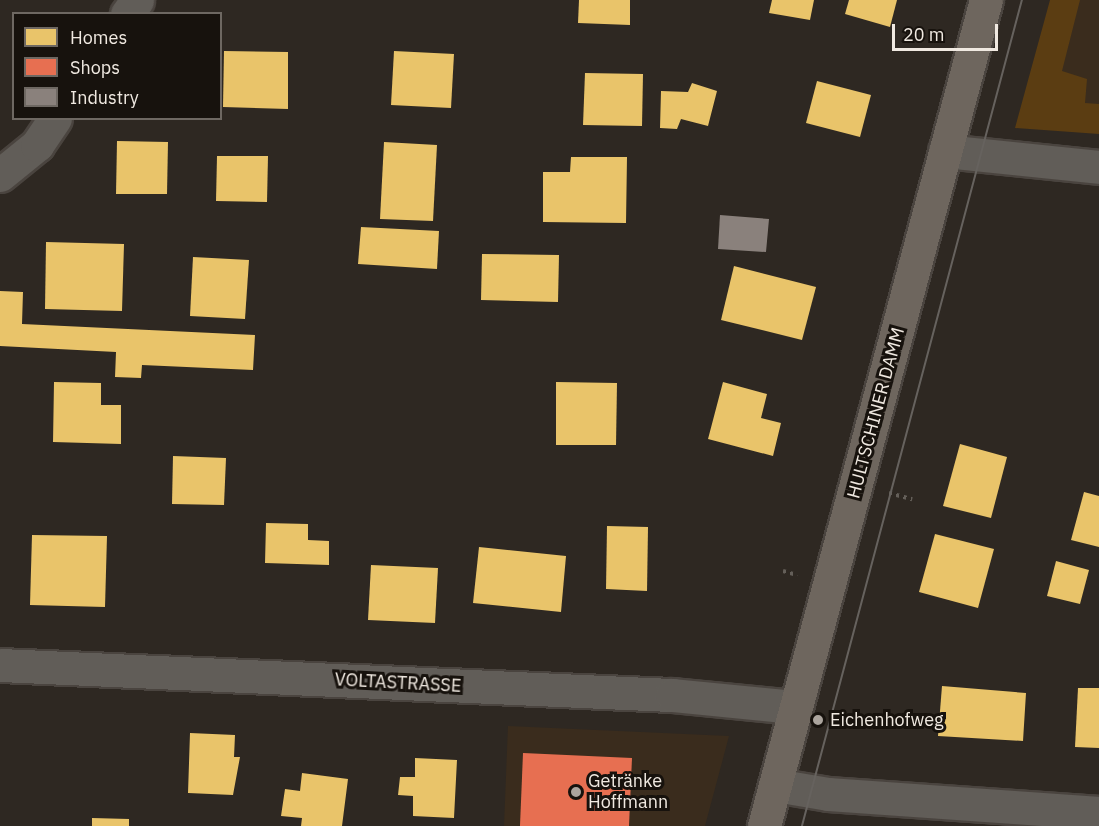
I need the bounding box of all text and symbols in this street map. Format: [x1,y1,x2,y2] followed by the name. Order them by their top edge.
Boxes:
[12,12,222,120] legend
[895,12,1002,50] scale bar
[903,23,945,46] text: 20 m
[70,26,127,49] text: Homes
[70,56,120,79] text: Shops
[70,86,139,109] text: Industry
[843,325,909,501] street label: HULTSCHINER DAMM
[334,669,462,697] street label: VOLTASTRASSE
[830,709,944,731] place label: Eichenhofweg
[811,713,825,727] marker: Eichenhofweg
[588,771,668,814] place label: Getränke Hoffmann
[569,785,583,799] marker: Getränke Hoffmann

